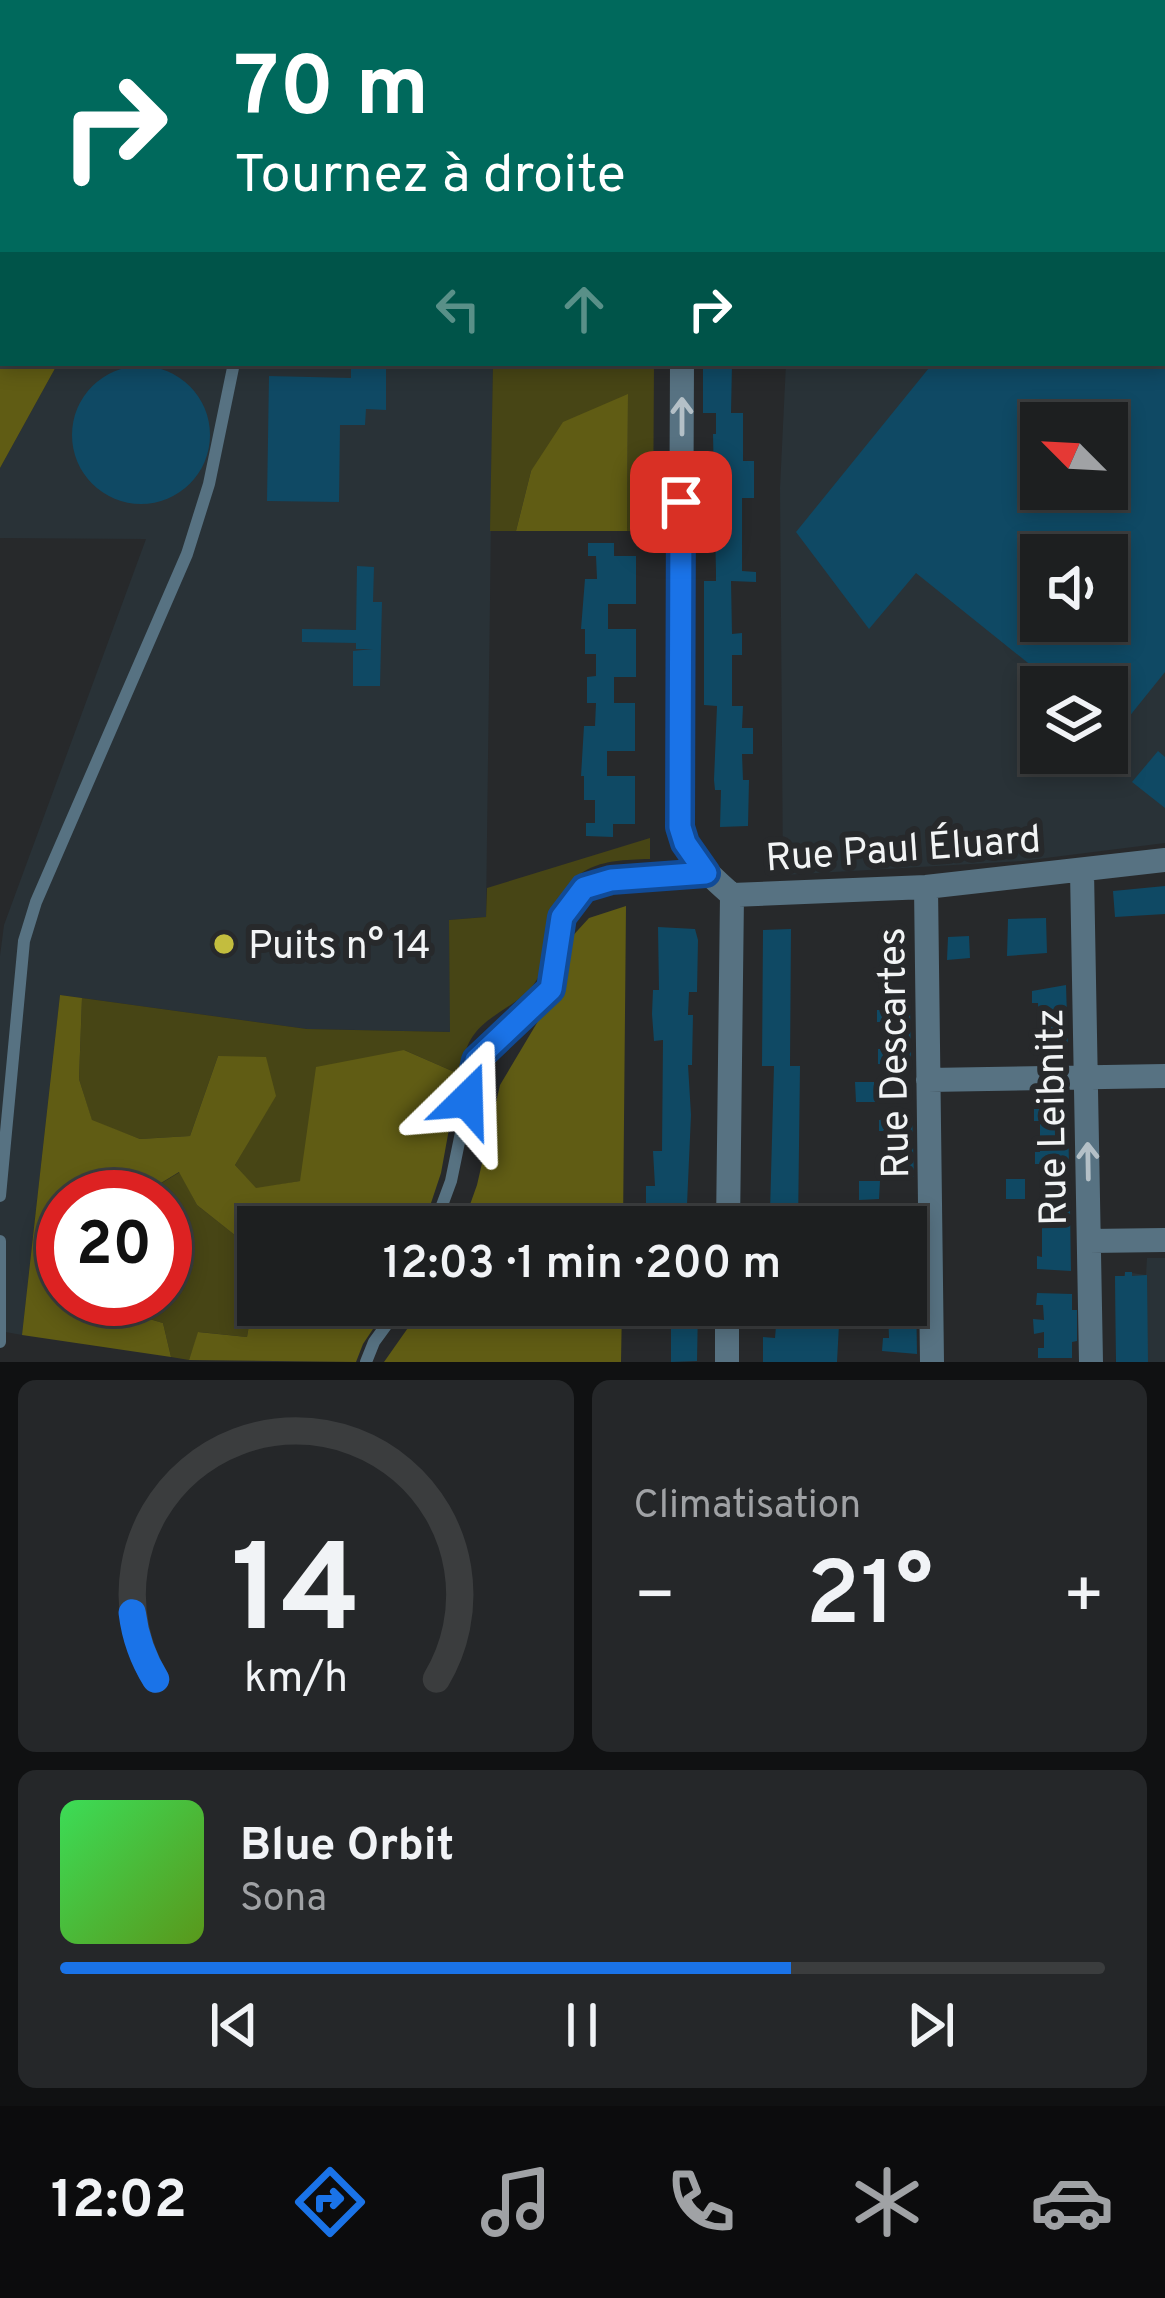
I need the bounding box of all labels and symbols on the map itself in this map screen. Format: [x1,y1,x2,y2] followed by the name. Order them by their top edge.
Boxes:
[670,397,693,436] one-way arrow
[1020,402,1128,510] north arrow
[630,451,732,553] pin
[764,814,1043,886] street label: Rue Paul Éluard
[248,924,431,973] place label: Puits n° 14
[870,927,923,1179] street label: Rue Descartes
[211,931,237,957] marker: Puits n° 14
[1028,1008,1081,1226] street label: Rue Leibnitz
[404,1037,530,1163] position arrow
[1076,1142,1099,1181] one-way arrow
[36,1170,192,1326] speed limit sign: 20

